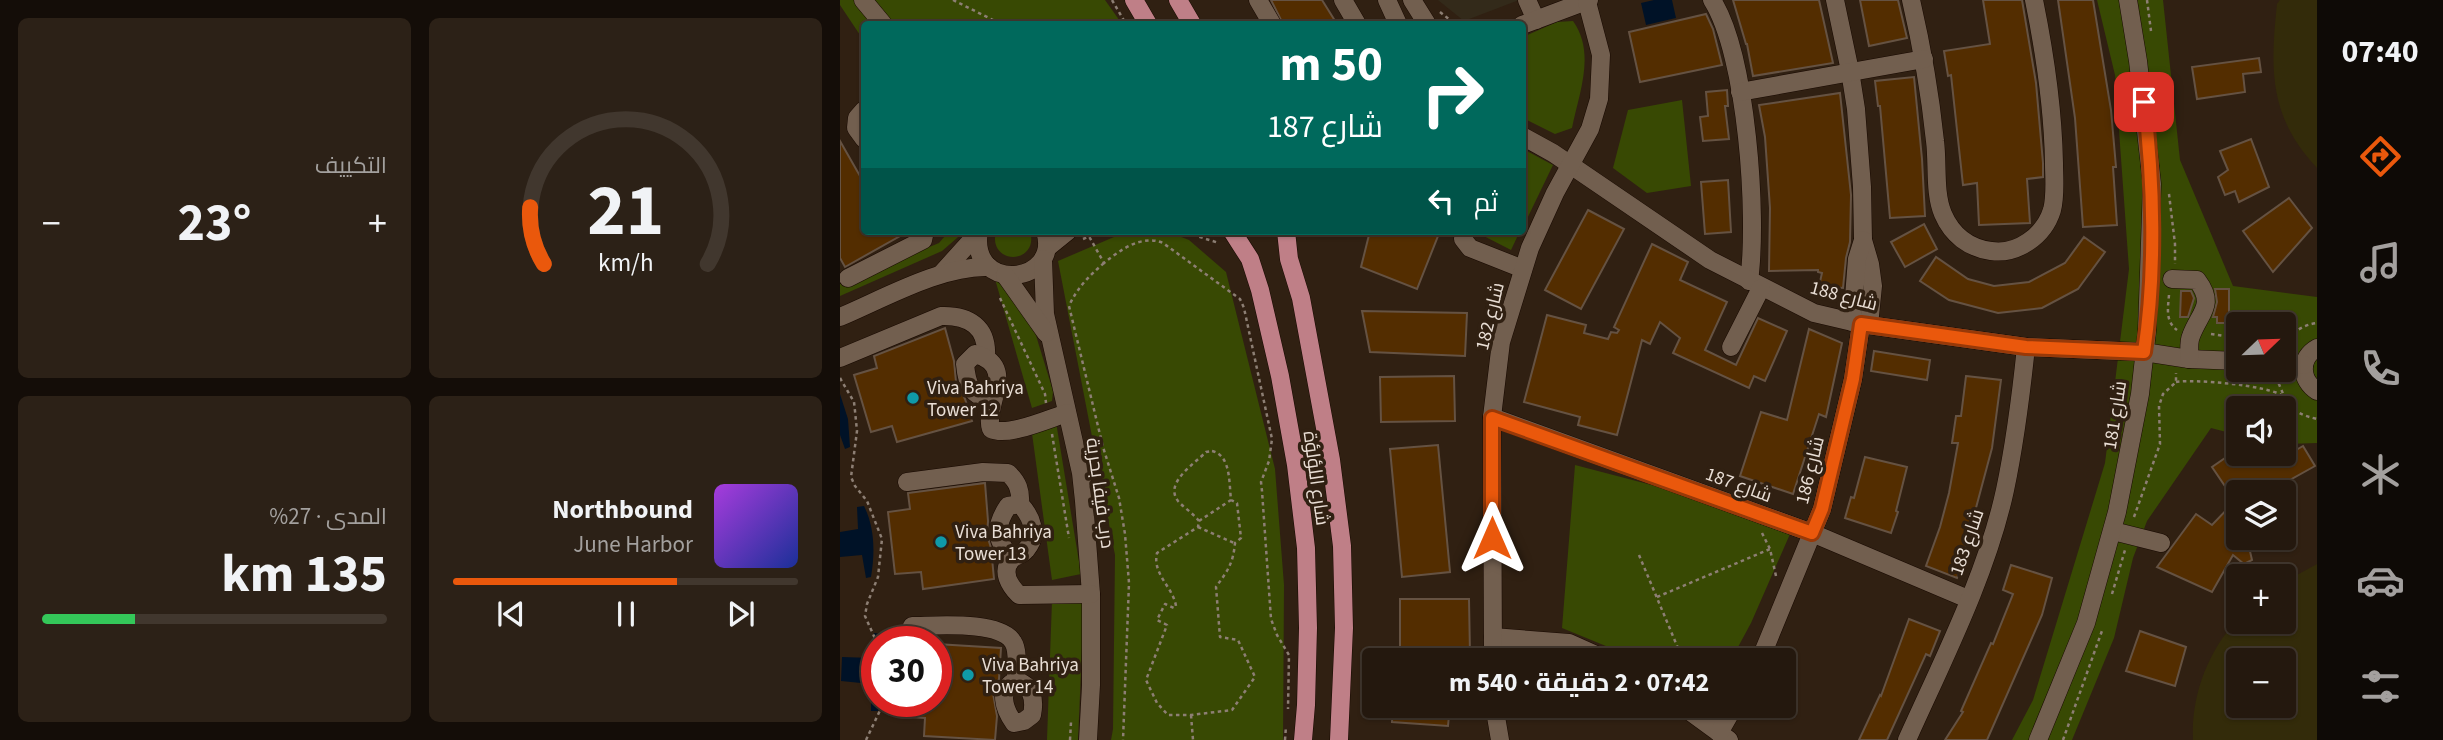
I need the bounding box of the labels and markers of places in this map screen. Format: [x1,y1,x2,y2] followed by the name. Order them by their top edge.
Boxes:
[2114,72,2174,132] pin
[927,375,1024,424] place label: Viva Bahriya Tower 12
[905,390,921,406] marker: Viva Bahriya Tower 12
[955,519,1052,568] place label: Viva Bahriya Tower 13
[933,534,949,550] marker: Viva Bahriya Tower 13
[982,652,1079,701] place label: Viva Bahriya Tower 14
[960,667,976,683] marker: Viva Bahriya Tower 14

